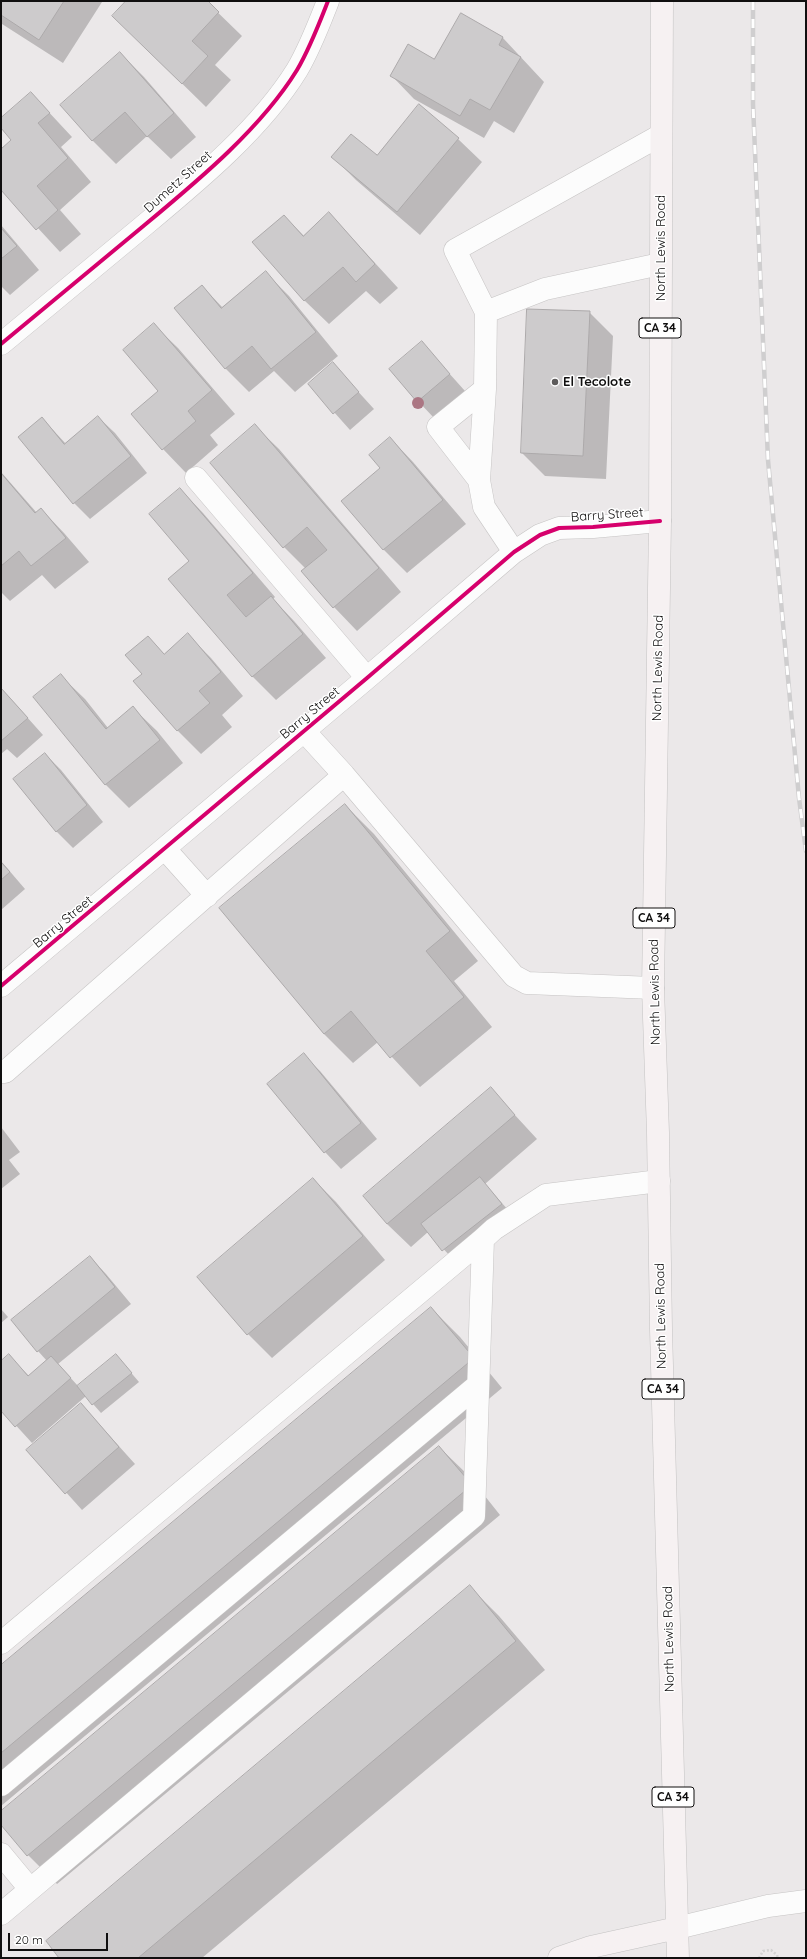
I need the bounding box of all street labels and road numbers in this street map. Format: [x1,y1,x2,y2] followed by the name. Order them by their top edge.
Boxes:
[141,148,215,216] street label: Dumetz Street
[653,195,669,301] street label: North Lewis Road
[639,318,681,338] road number: CA 34
[570,505,644,525] street label: Barry Street
[649,615,667,721] street label: North Lewis Road
[277,684,343,742] street label: Barry Street
[30,893,96,951] street label: Barry Street
[633,908,675,928] road number: CA 34
[646,939,664,1045] street label: North Lewis Road
[652,1263,670,1369] street label: North Lewis Road
[642,1379,684,1399] road number: CA 34
[660,1586,678,1692] street label: North Lewis Road
[652,1787,694,1807] road number: CA 34

